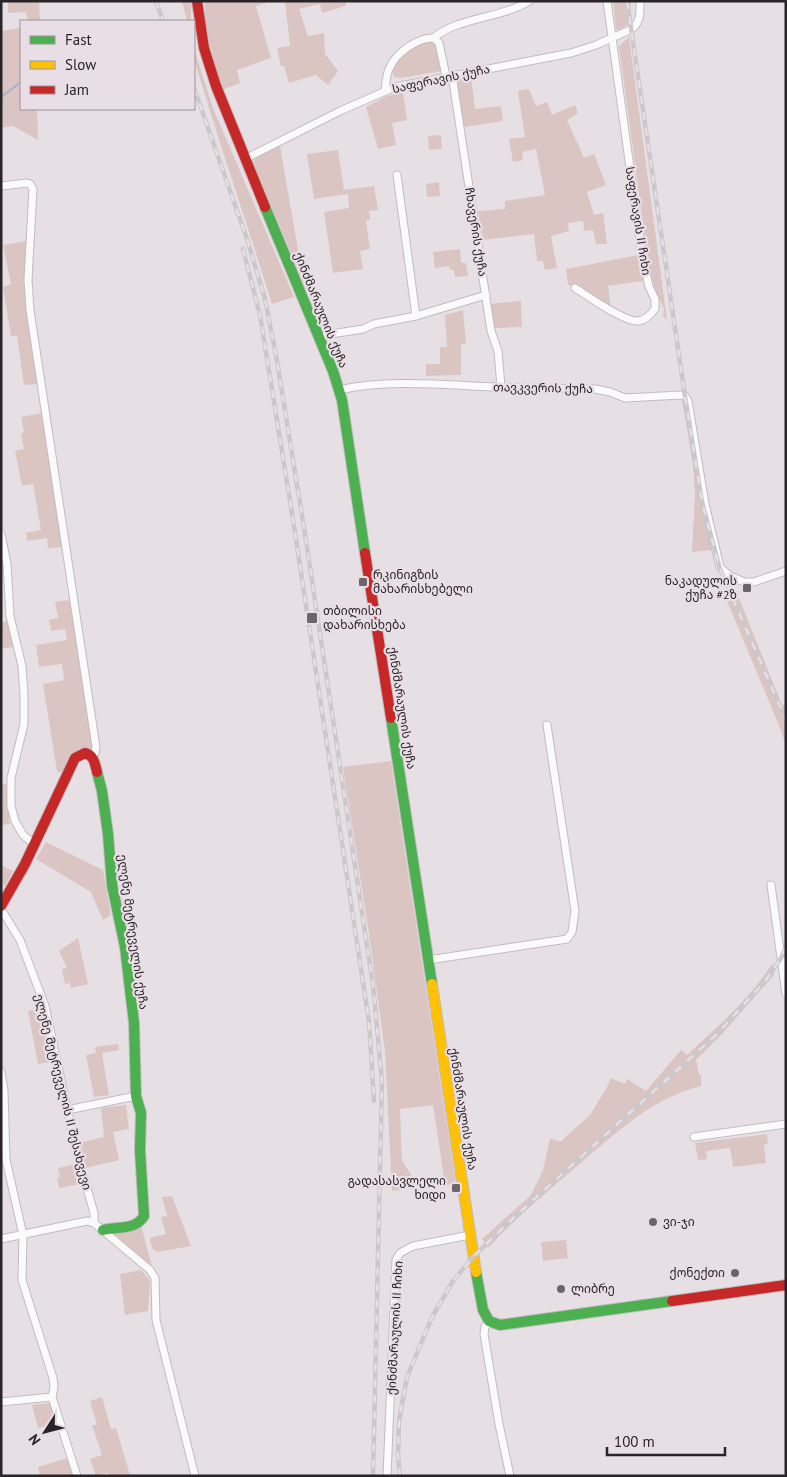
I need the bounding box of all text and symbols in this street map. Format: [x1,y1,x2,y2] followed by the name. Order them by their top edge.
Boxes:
[20,20,195,110] legend
[65,30,92,49] text: Fast
[65,55,96,74] text: Slow
[391,61,491,96] street label: საფერავის ქუჩა
[64,80,89,99] text: Jam
[623,166,655,276] street label: საფერავის II ჩიხი
[462,186,491,277] street label: ჩხავერის ქუჩა
[290,250,352,370] street label: ქინძმარაულის ქუჩა
[493,379,593,396] street label: თავკვერის ქუჩა
[373,567,473,597] place label: რკინიგზის მახარისხებელი
[665,573,737,602] place label: ნაკადულის ქუჩა #2ზ
[357,576,369,588] marker: რკინიგზის მახარისხებელი
[741,582,753,594] marker: ნაკადულის ქუჩა #2ზ
[323,603,406,633] place label: თბილისი დახარისხება
[305,611,319,625] marker: თბილისი დახარისხება
[384,646,420,770] street label: ქინძმარაულის ქუჩა
[114,853,152,1011] street label: ელენე მეტრეველის ქუჩა
[31,992,95,1192] street label: ელენე მეტრეველის II შესახვევი
[445,1047,481,1171] street label: ქინძმარაულის ქუჩა
[348,1173,446,1203] place label: გადასასვლელი ხიდი
[450,1182,462,1194] marker: გადასასვლელი ხიდი
[663,1214,695,1229] place label: ვი-ჯი
[647,1216,659,1228] marker: ვი-ჯი
[383,1260,407,1395] street label: ქინძმარაულის II ჩიხი
[670,1265,725,1280] place label: ქონექთი
[729,1267,741,1279] marker: ქონექთი
[571,1281,615,1297] place label: ლიბრე
[555,1283,567,1295] marker: ლიბრე
[20,1407,70,1457] north arrow
[607,1424,724,1456] scale bar
[24,1431,44,1449] text: N
[614,1432,655,1451] text: 100 m

